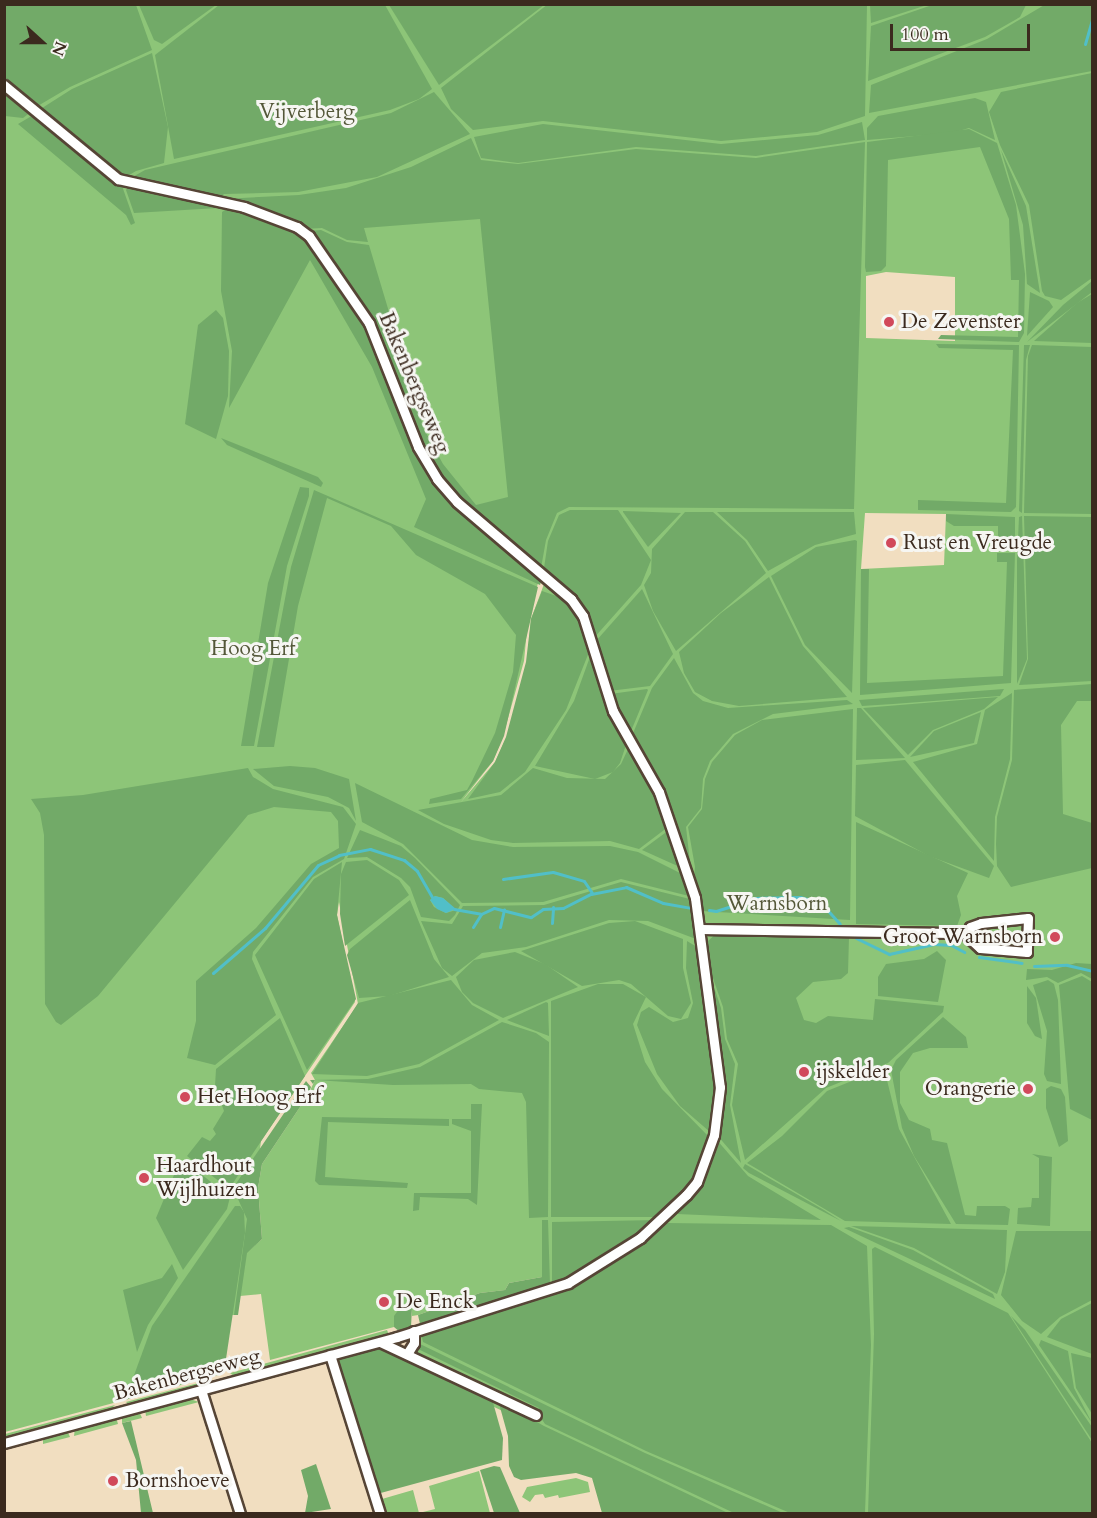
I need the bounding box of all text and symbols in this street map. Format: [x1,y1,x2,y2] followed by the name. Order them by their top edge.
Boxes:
[12,12,72,72] north arrow
[893,12,1032,50] scale bar
[901,22,949,47] text: 100 m
[46,38,72,59] text: N
[259,99,355,125] park label: Vijverberg
[373,309,455,457] street label: Bakenbergseweg
[901,309,1021,335] place label: De Zevenster
[882,315,896,329] marker: De Zevenster
[903,530,1052,556] place label: Rust en Vreugde
[884,536,898,550] marker: Rust en Vreugde
[211,636,295,662] park label: Hoog Erf
[726,891,828,917] park label: Warnsborn
[883,924,1043,950] place label: Groot Warnsborn
[1048,930,1062,944] marker: Groot Warnsborn
[816,1059,889,1085] place label: ijskelder
[797,1065,811,1079] marker: ijskelder
[925,1076,1016,1102] place label: Orangerie
[1021,1082,1035,1096] marker: Orangerie
[197,1084,321,1110] place label: Het Hoog Erf
[178,1090,192,1104] marker: Het Hoog Erf
[156,1153,256,1203] place label: Haardhout Wijlhuizen
[137,1171,151,1185] marker: Haardhout Wijlhuizen
[396,1289,474,1315] place label: De Enck
[377,1295,391,1309] marker: De Enck
[111,1343,263,1407] street label: Bakenbergseweg
[125,1468,230,1494] place label: Bornshoeve
[106,1474,120,1488] marker: Bornshoeve

